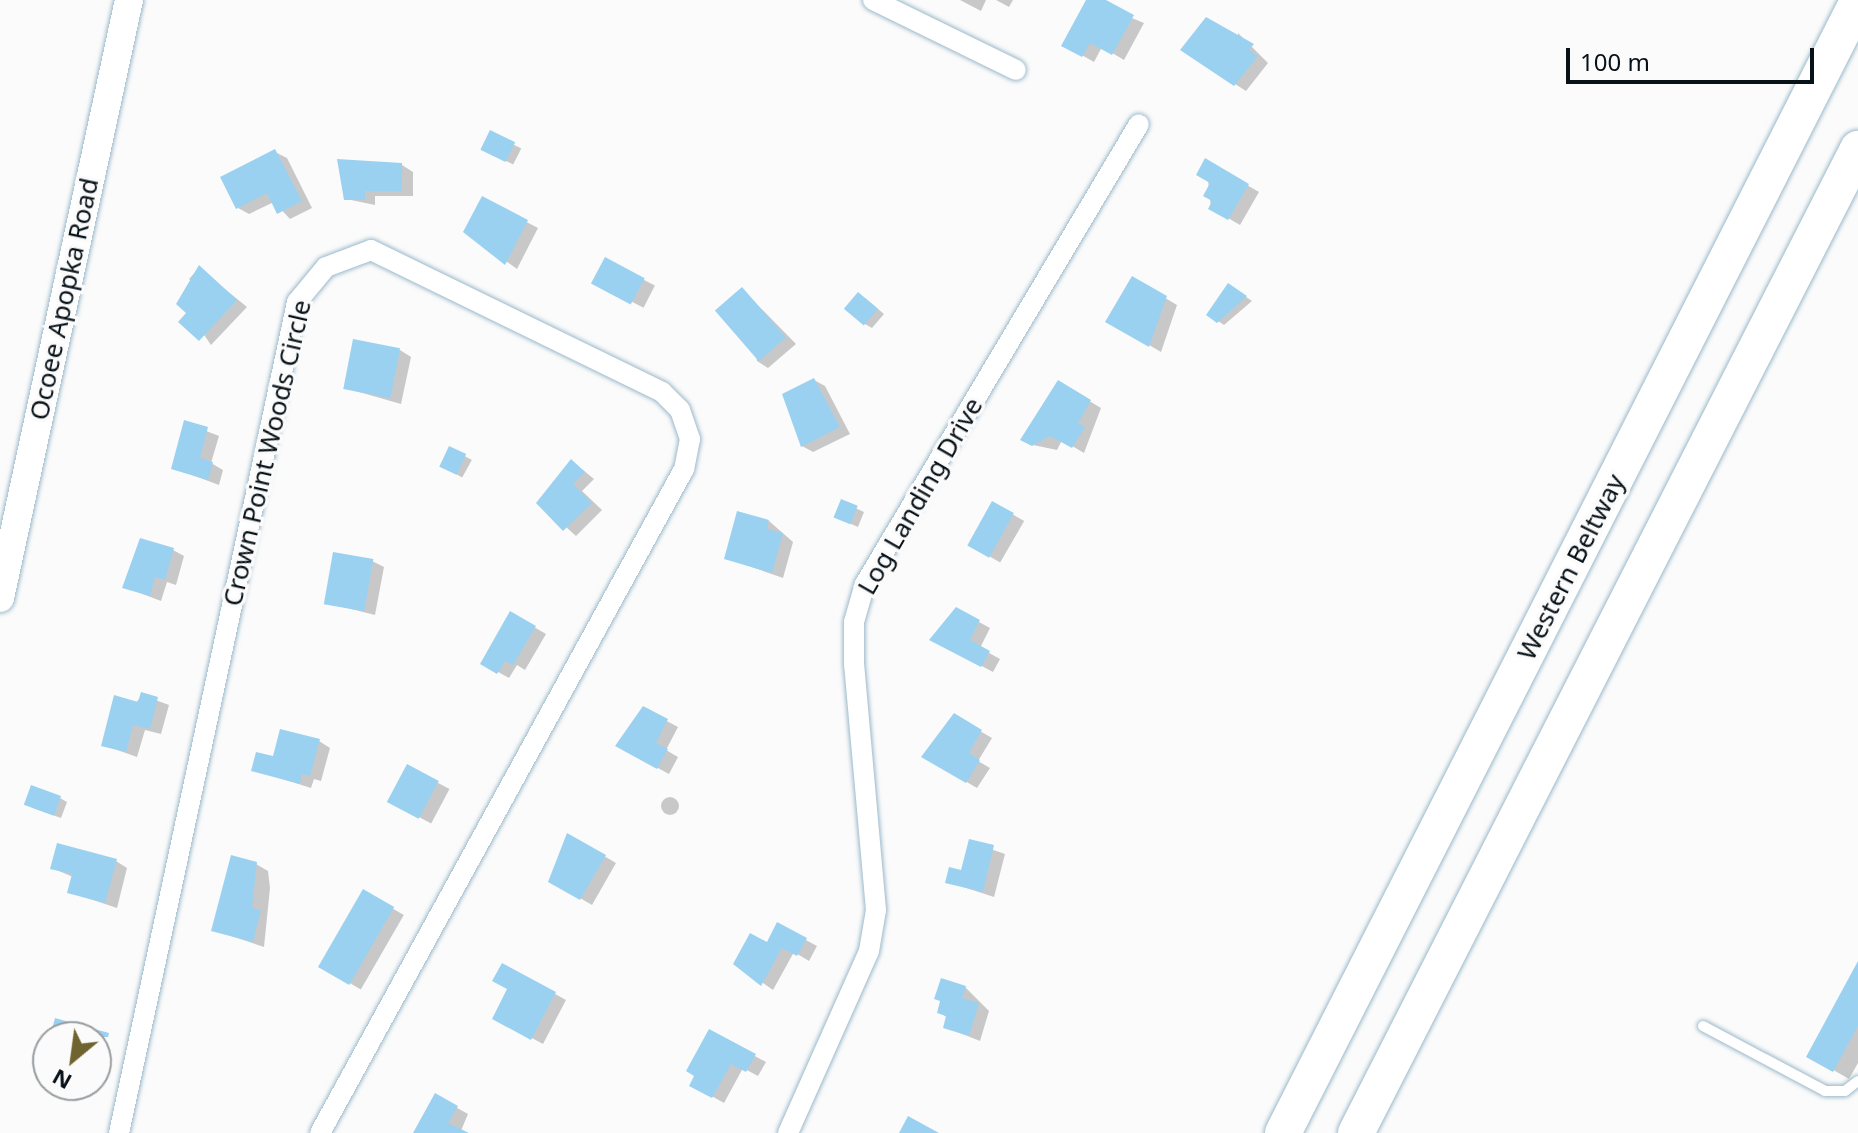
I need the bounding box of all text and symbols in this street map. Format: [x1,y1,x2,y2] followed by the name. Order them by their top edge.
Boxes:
[1570,32,1818,82] scale bar
[1580,45,1650,78] text: 100 m
[23,175,105,423] street label: Ocoee Apopka Road
[217,297,317,609] street label: Crown Point Woods Circle
[851,392,989,600] street label: Log Landing Drive
[1511,469,1631,665] street label: Western Beltway
[32,1021,112,1101] north arrow
[46,1063,76,1098] text: N

